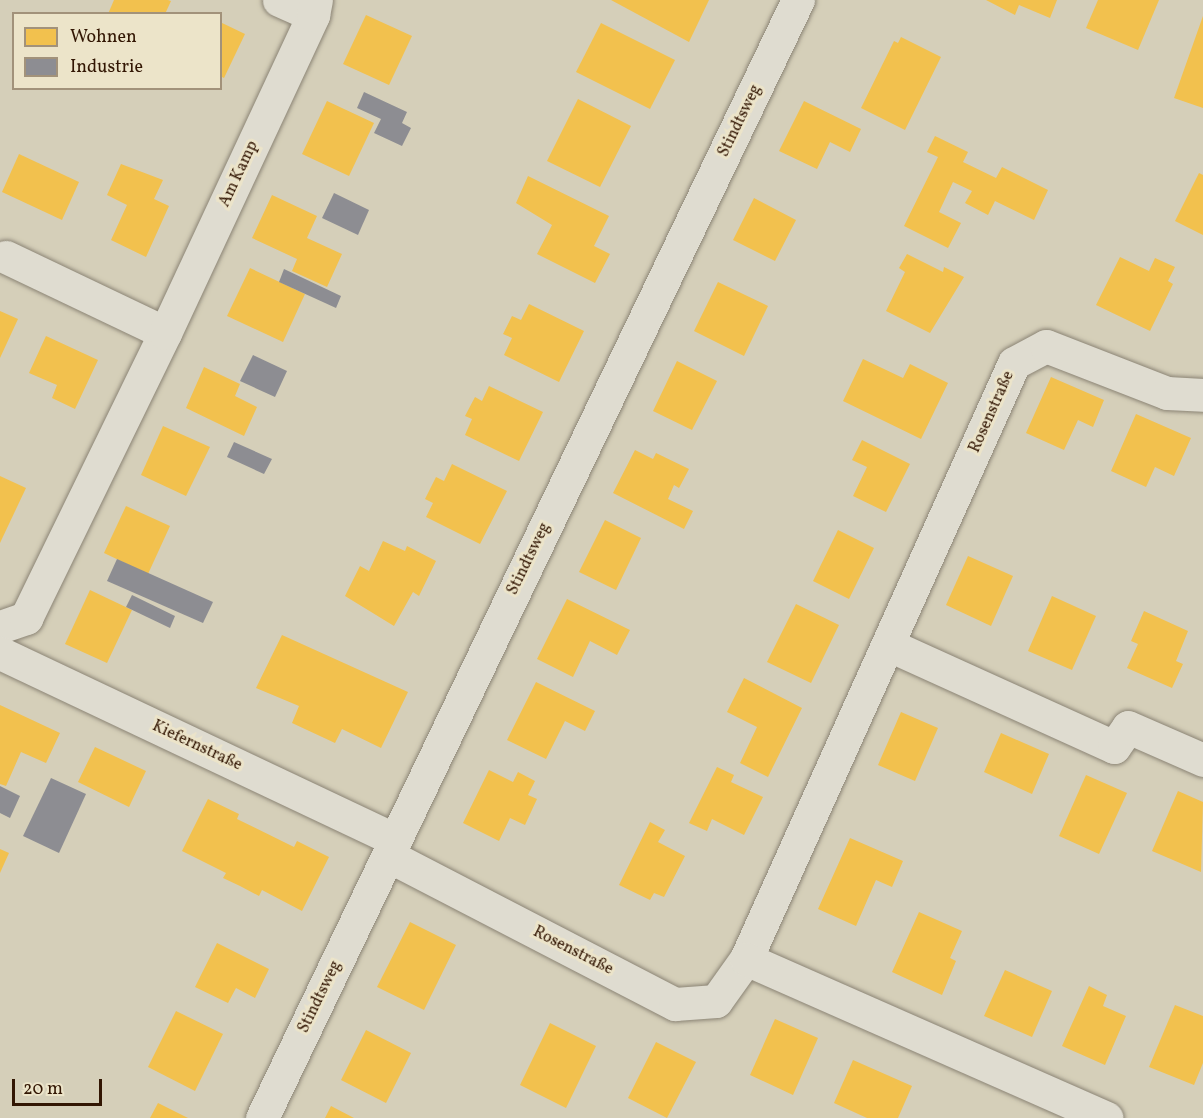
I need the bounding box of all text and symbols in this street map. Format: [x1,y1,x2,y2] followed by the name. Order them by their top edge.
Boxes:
[12,12,222,90] legend
[70,25,137,50] text: Wohnen
[70,55,143,80] text: Industrie
[714,82,766,160] street label: Stindtsweg
[215,138,263,210] street label: Am Kamp
[965,368,1019,456] street label: Rosenstraße
[503,520,555,598] street label: Stindtsweg
[149,717,245,775] street label: Kiefernstraße
[530,923,616,979] street label: Rosenstraße
[294,958,346,1036] street label: Stindtsweg
[15,1067,105,1105] scale bar
[23,1077,63,1102] text: 20 m

